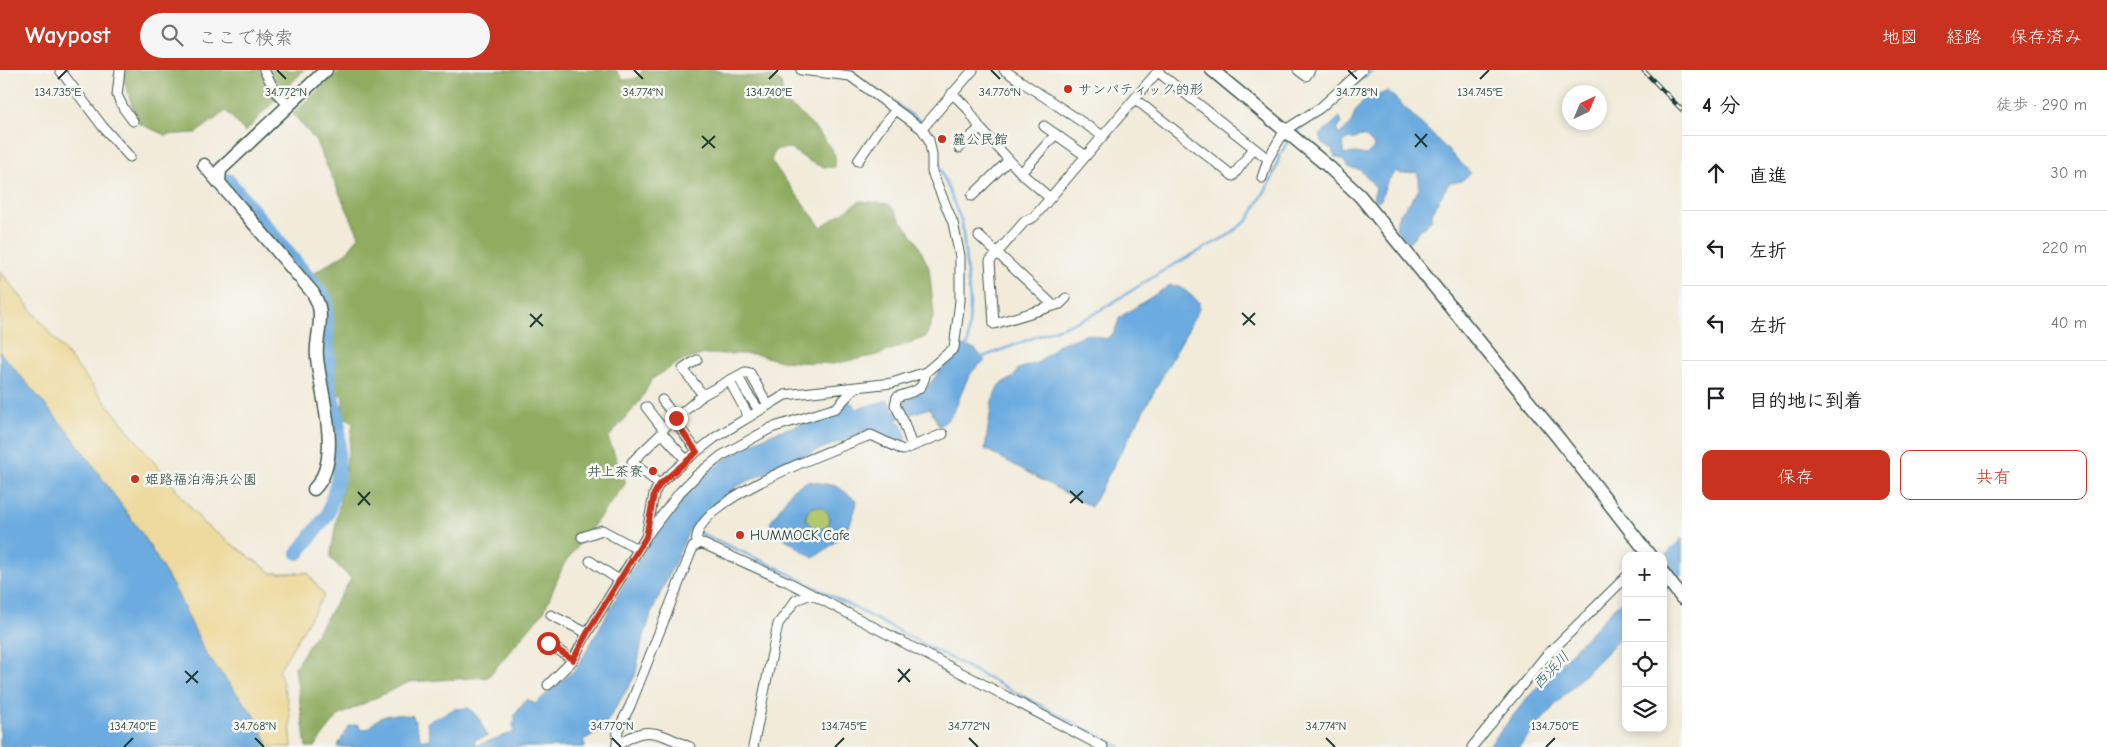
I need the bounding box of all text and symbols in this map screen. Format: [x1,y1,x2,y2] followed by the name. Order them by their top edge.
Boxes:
[140,13,490,58] search box
[25,21,110,49] text: Waypost
[158,21,186,49] icon: search
[198,27,293,49] text: ここで検索
[1882,27,1918,48] text: 地図
[1946,27,1982,48] text: 経路
[2010,27,2082,48] text: 保存済み
[1078,81,1203,98] place label: サンパティック的形
[1062,83,1074,95] marker: サンパティック的形
[35,85,81,99] text: 134.735°E
[265,85,307,99] text: 34.772°N
[623,85,663,99] text: 34.774°N
[746,85,792,99] text: 134.740°E
[979,85,1021,99] text: 34.776°N
[1336,85,1378,99] text: 34.778°N
[1457,85,1503,99] text: 134.745°E
[1562,85,1607,130] north arrow
[1702,93,1740,117] text: 4 分
[1996,96,2087,114] text: 徒歩 · 290 m
[952,131,1008,148] place label: 麓公民館
[936,133,948,145] marker: 麓公民館
[1702,159,1730,187] icon: ahead
[2051,164,2087,182] text: 30 m
[1749,165,1787,187] text: 直進
[1702,234,1730,262] icon: left
[2042,239,2087,257] text: 220 m
[1749,240,1787,262] text: 左折
[1702,309,1730,337] icon: left
[2051,314,2087,332] text: 40 m
[1749,315,1787,337] text: 左折
[1702,384,1730,412] icon: arrive
[1749,390,1863,412] text: 目的地に到着
[665,407,688,430] route end
[1702,450,1890,500] button: 保存
[1900,450,2087,500] button: 共有
[587,463,643,480] place label: 井上茶寮
[647,465,659,477] marker: 井上茶寮
[145,471,257,488] place label: 姫路福泊海浜公園
[129,473,141,485] marker: 姫路福泊海浜公園
[750,527,850,544] place label: HUMMOCK Cafe
[734,529,746,541] marker: HUMMOCK Cafe
[1622,552,1667,732] map controls
[1622,552,1667,597] button: +
[1622,597,1667,642] button: −
[537,632,560,655] route start
[1622,642,1667,687] button: locate
[1529,648,1573,692] water label: 西浜川
[1622,687,1667,732] button: layers
[110,719,156,733] text: 134.740°E
[234,719,276,733] text: 34.768°N
[590,719,634,733] text: 34.770°N
[821,719,867,733] text: 134.745°E
[948,719,990,733] text: 34.772°N
[1306,719,1346,733] text: 34.774°N
[1531,719,1579,733] text: 134.750°E

